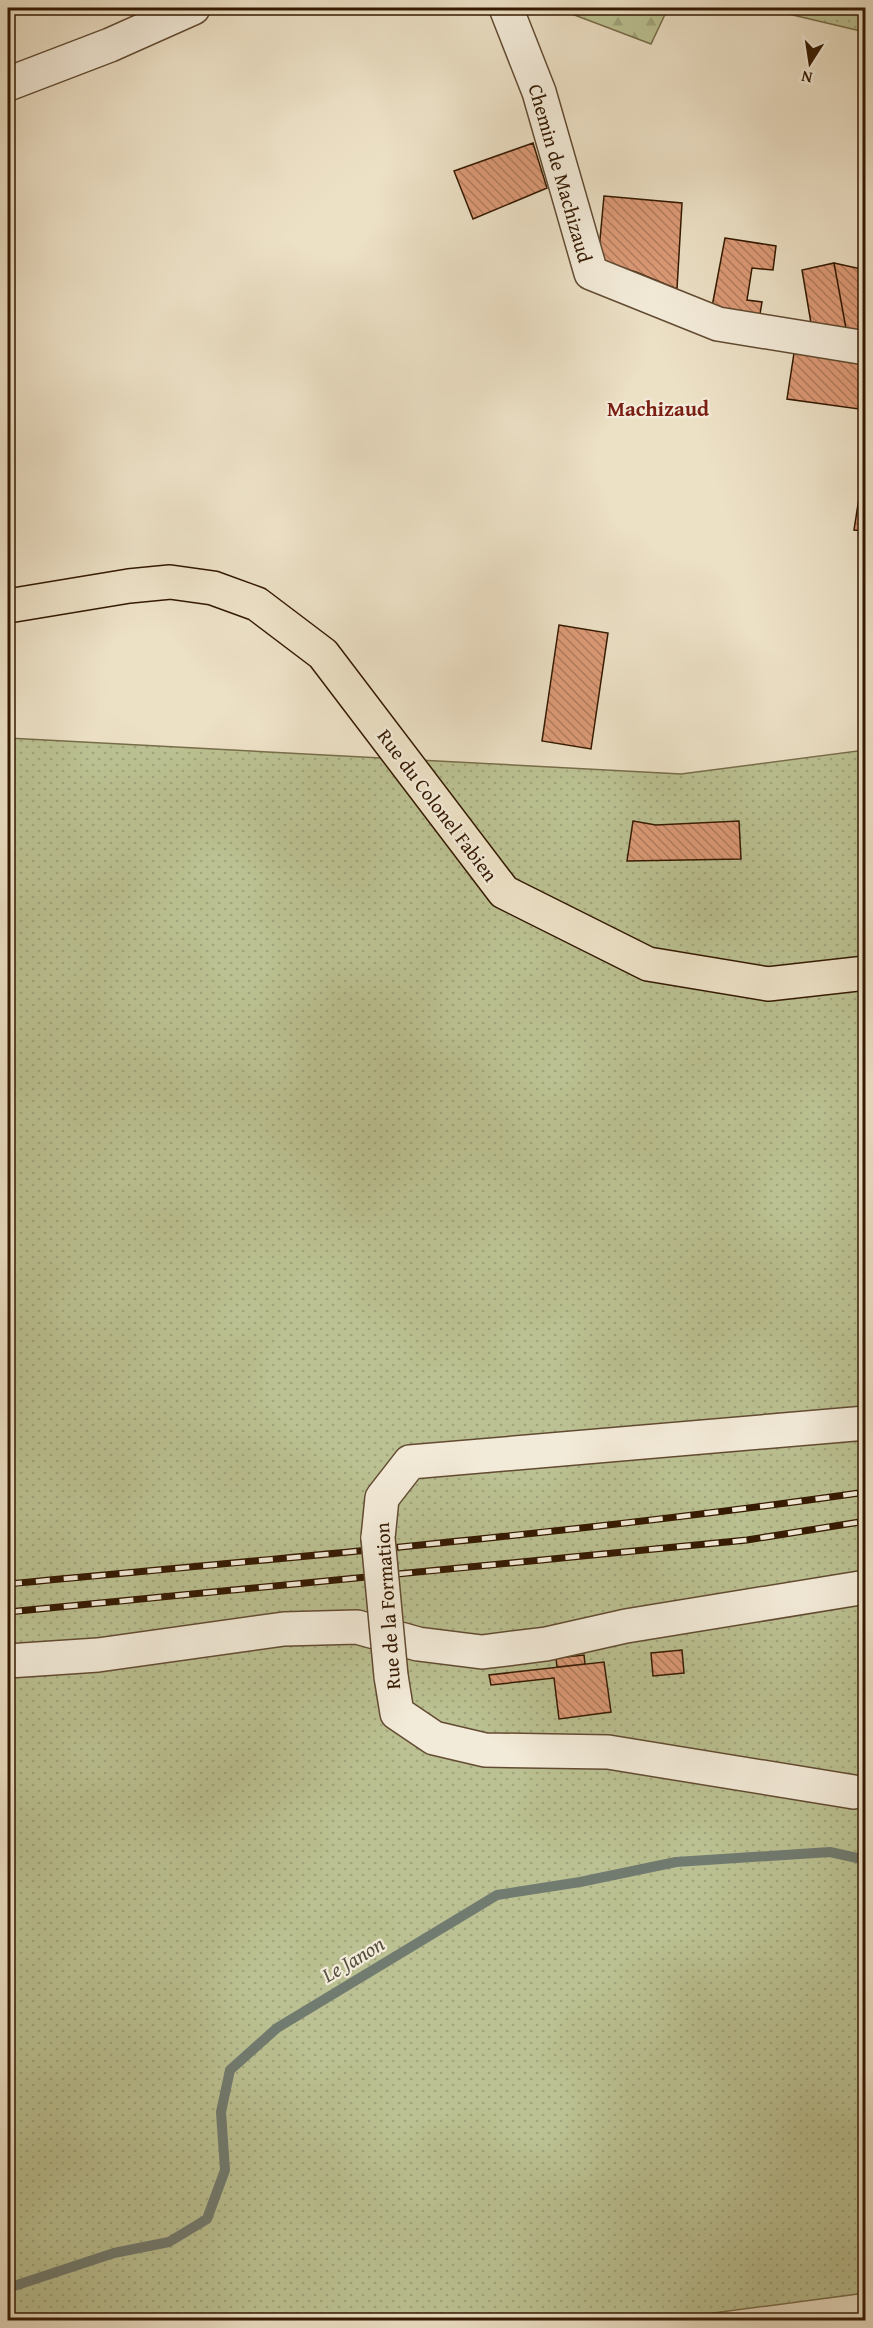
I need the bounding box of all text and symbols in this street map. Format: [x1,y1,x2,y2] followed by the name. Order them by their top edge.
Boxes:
[780,33,840,93] north arrow
[799,65,815,91] text: N
[522,80,600,266] street label: Chemin de Machizaud
[607,393,709,424] district label: Machizaud
[371,723,505,887] street label: Rue du Colonel Fabien
[367,1521,407,1691] street label: Rue de la Formation
[315,1928,391,1990] water label: Le Janon

